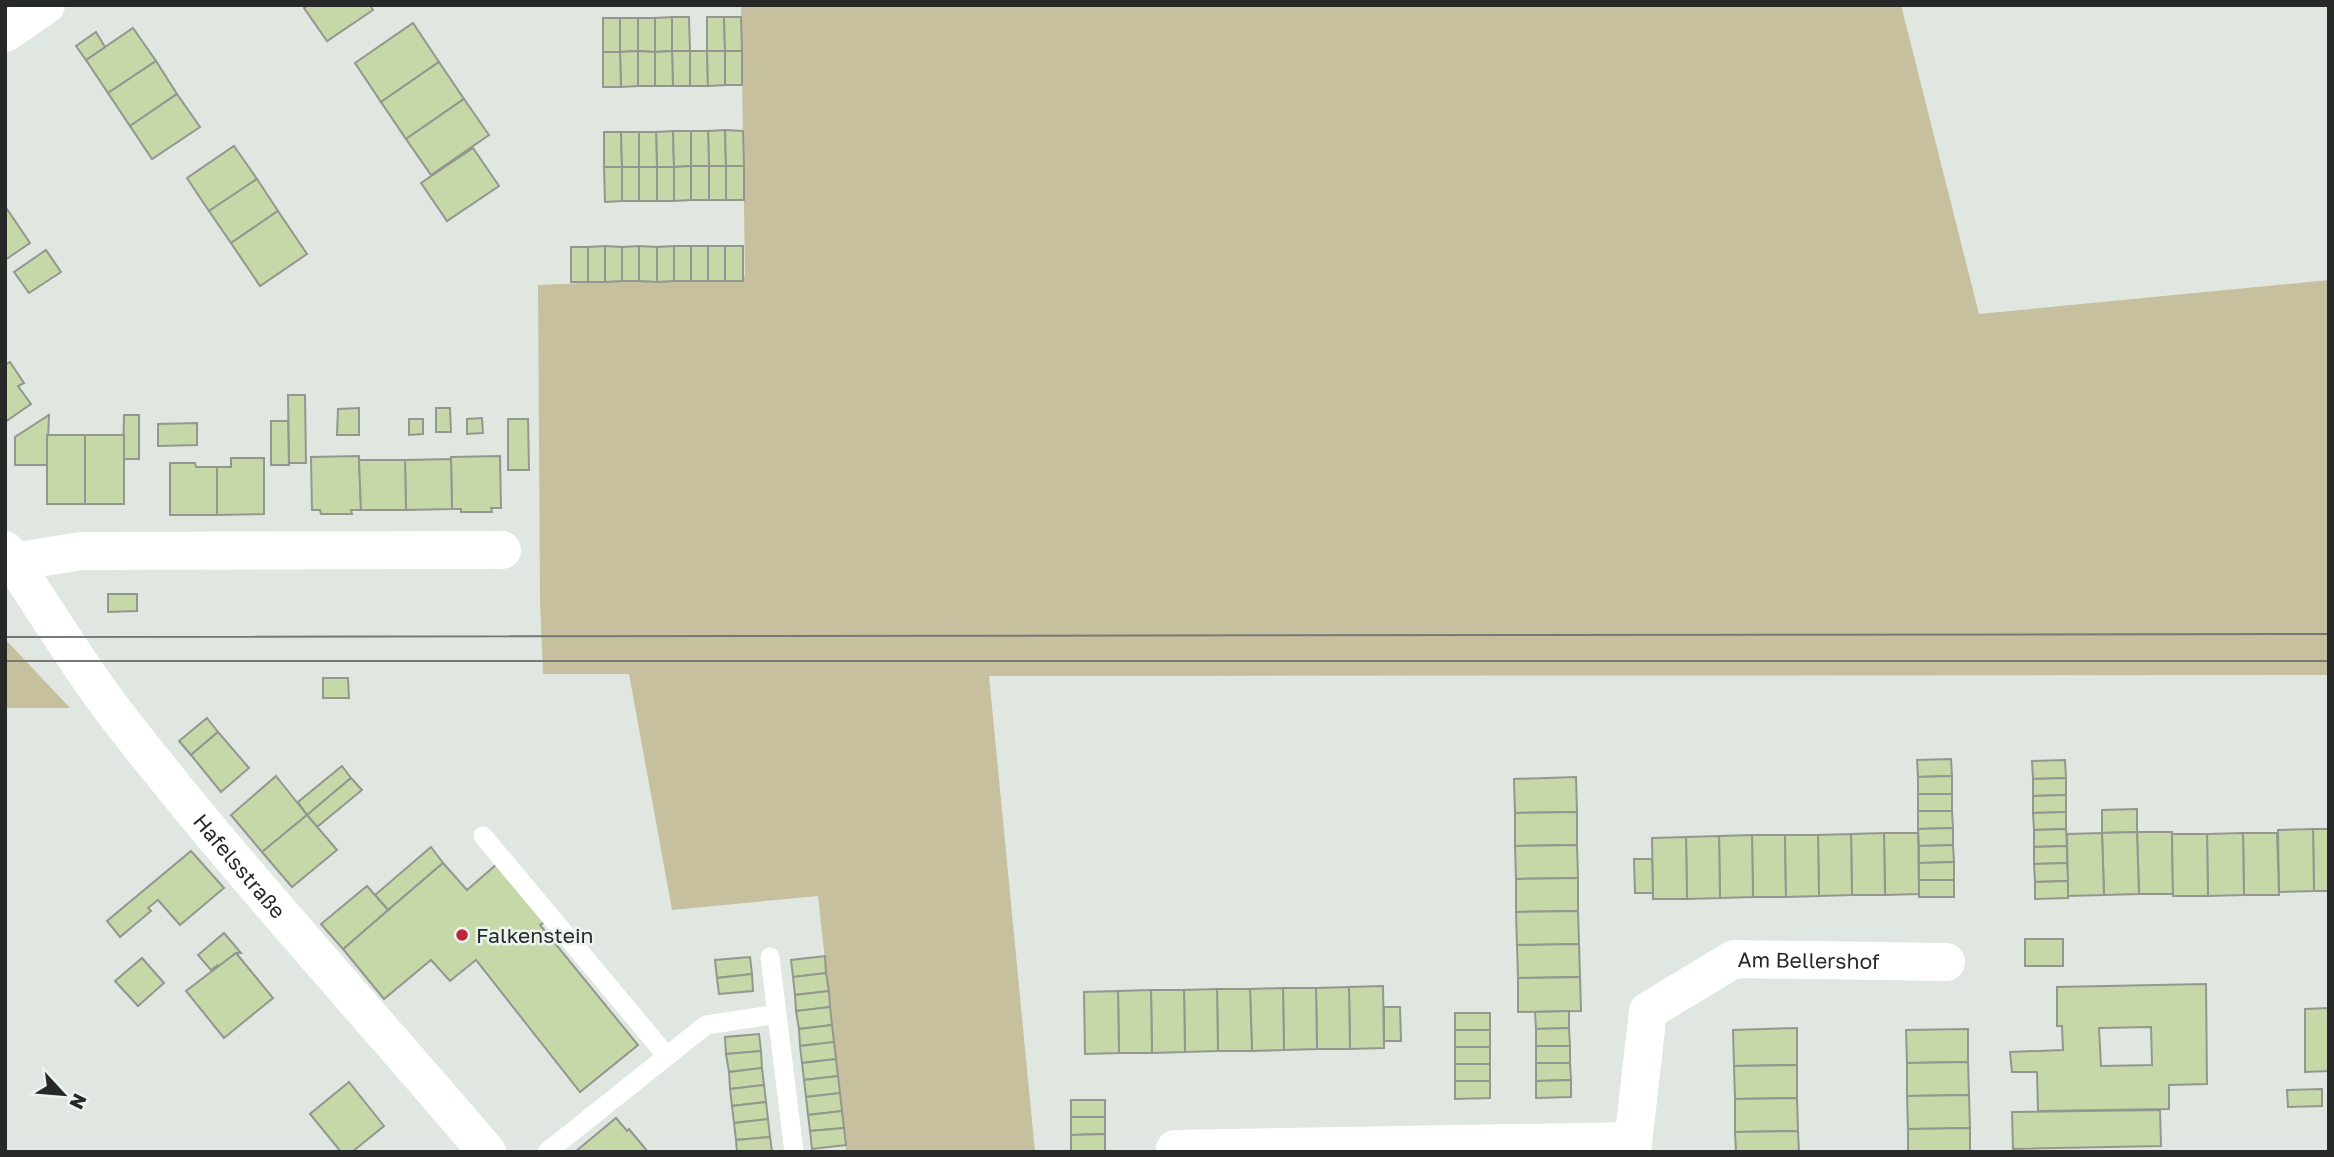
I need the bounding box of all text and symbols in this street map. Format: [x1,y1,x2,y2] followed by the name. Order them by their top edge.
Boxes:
[188,808,291,924] street label: Hafelsstraße
[476,922,593,948] place label: Falkenstein
[454,927,470,943] marker: Falkenstein
[1737,946,1880,974] street label: Am Bellershof
[28,1059,98,1129] north arrow
[65,1090,92,1113] text: N

